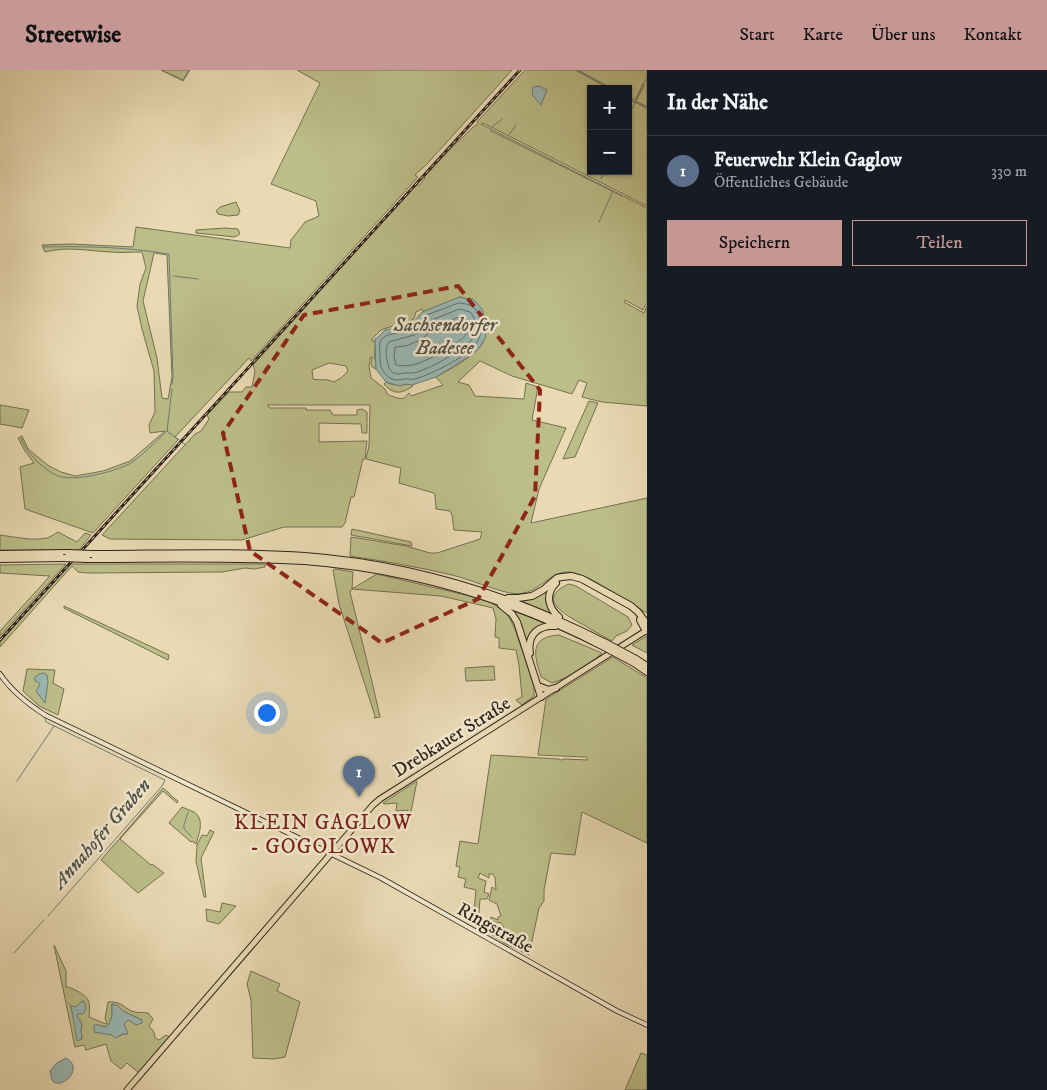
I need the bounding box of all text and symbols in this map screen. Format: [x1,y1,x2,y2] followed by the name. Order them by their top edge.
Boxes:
[25,20,121,50] text: Streetwise
[739,24,775,46] text: Start
[803,24,843,46] text: Karte
[871,24,935,46] text: Über uns
[963,24,1022,46] text: Kontakt
[587,85,632,175] map controls
[587,85,632,130] button: +
[667,90,768,116] text: In der Nähe
[587,130,632,175] button: −
[714,149,902,172] text: Feuerwehr Klein Gaglow
[680,161,686,181] text: 1
[991,161,1027,181] text: 330 m
[714,172,848,192] text: Öffentliches Gebäude
[667,220,842,266] button: Speichern
[852,220,1027,266] button: Teilen
[392,313,498,361] water label: Sachsendorfer Badesee
[389,692,515,783] street label: Drebkauer Straße
[254,700,280,726] your location
[343,756,375,797] pin: 1
[46,774,157,896] water label: Annahofer Graben
[234,810,412,860] district label: KLEIN GAGLOW - GOGOLOWK
[453,898,538,959] street label: Ringstraße

